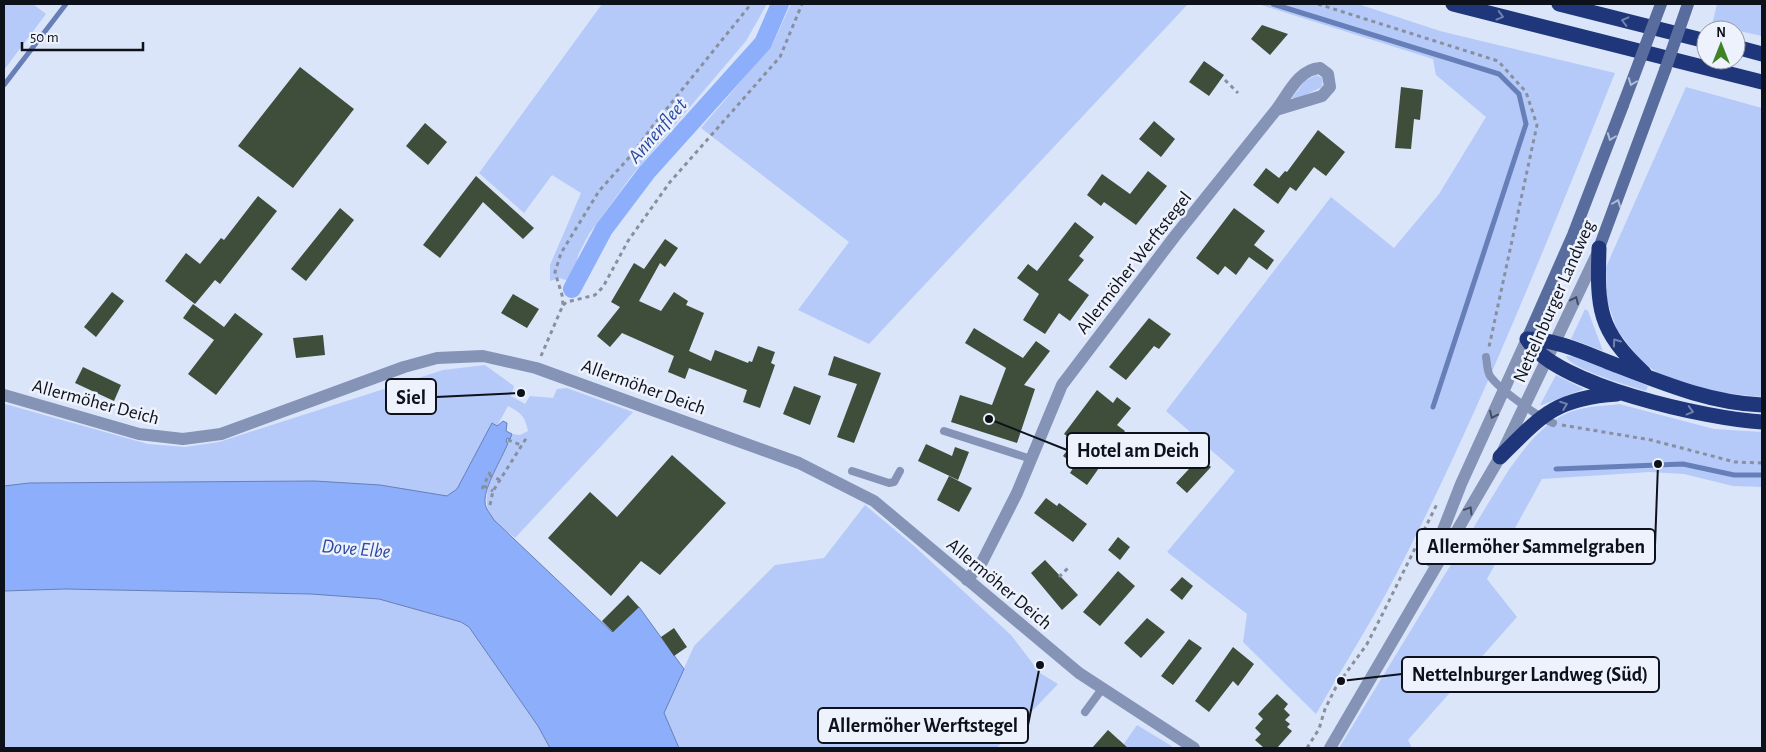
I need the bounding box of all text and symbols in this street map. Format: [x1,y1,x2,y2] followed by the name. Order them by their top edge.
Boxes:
[1496,11,1504,21] one-way arrow
[1620,16,1629,27] one-way arrow
[22,20,144,52] scale bar
[1696,20,1746,70] north arrow
[1716,26,1726,40] text: N
[30,30,59,45] text: 50 m
[1627,77,1638,86] one-way arrow
[624,94,691,168] water label: Annenfleet
[1607,132,1617,141] one-way arrow
[1073,188,1195,338] street label: Allermöher Werftstegel
[1611,199,1621,208] one-way arrow
[1510,217,1599,386] street label: Nettelnburger Landweg
[1569,296,1580,305] one-way arrow
[1613,339,1621,348] one-way arrow
[579,356,708,419] street label: Allermöher Deich
[30,376,161,429] street label: Allermöher Deich
[386,379,436,414] callout: Siel
[396,388,426,408] text: Siel
[1559,401,1568,411] one-way arrow
[1686,406,1694,416] one-way arrow
[1488,410,1499,419] one-way arrow
[1067,433,1209,468] callout: Hotel am Deich
[1077,441,1199,461] text: Hotel am Deich
[1463,506,1473,515] one-way arrow
[1417,529,1655,564] callout: Allermöher Sammelgraben
[943,535,1055,633] street label: Allermöher Deich
[321,536,392,562] water label: Dove Elbe
[1427,537,1645,557] text: Allermöher Sammelgraben
[1402,657,1659,692] callout: Nettelnburger Landweg (Süd)
[1412,665,1648,685] text: Nettelnburger Landweg (Süd)
[818,708,1028,743] callout: Allermöher Werftstegel
[828,716,1018,736] text: Allermöher Werftstegel

